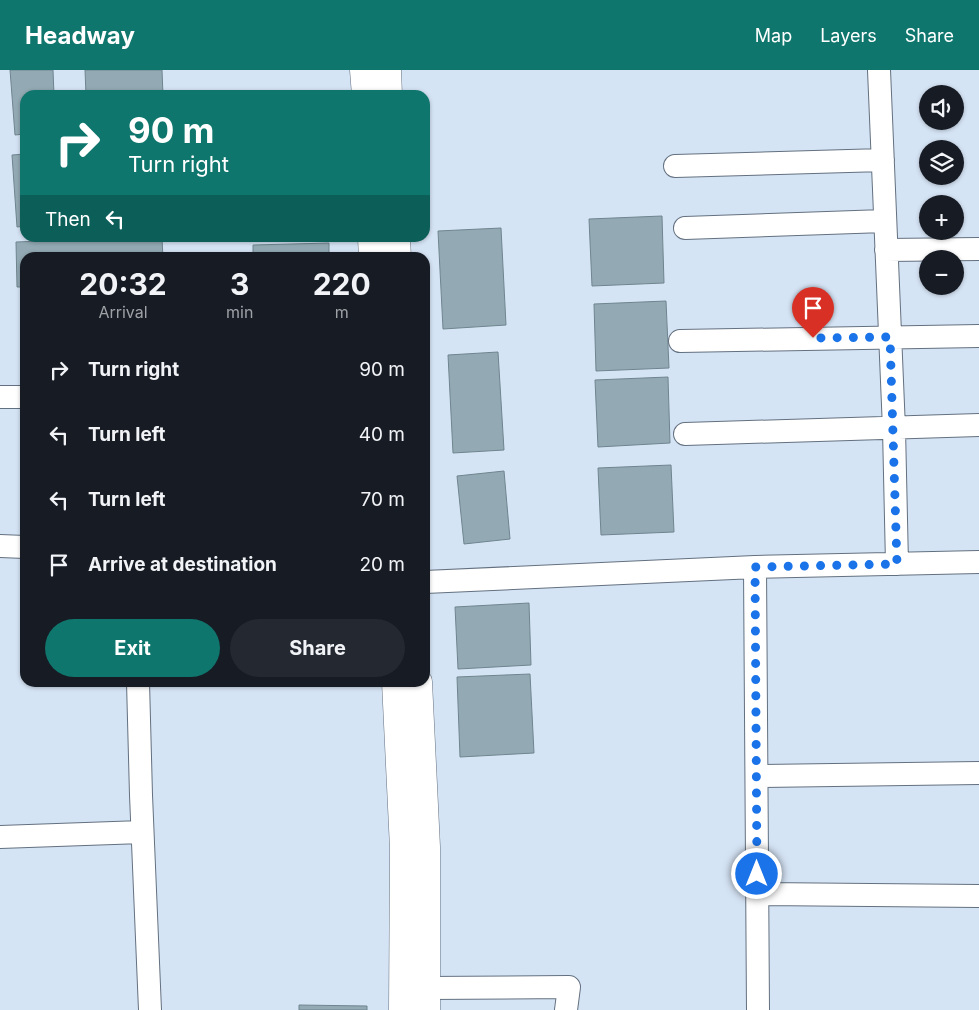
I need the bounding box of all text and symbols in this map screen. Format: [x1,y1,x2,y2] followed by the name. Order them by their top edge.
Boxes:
[25,21,135,50] text: Headway
[755,25,792,46] text: Map
[820,25,877,46] text: Layers
[905,25,954,46] text: Share
[919,85,964,295] map controls
[919,85,964,130] button: sound
[128,109,215,151] text: 90 m
[45,110,110,175] icon: right
[919,140,964,185] button: layers
[128,151,229,177] text: Turn right
[919,195,964,240] button: +
[101,205,129,233] icon: left
[45,208,91,231] text: Then
[919,250,964,295] button: −
[79,266,167,302] text: 20:32
[230,266,249,302] text: 3
[313,266,371,302] text: 220
[792,287,834,338] pin
[799,294,827,322] icon: arrive
[98,302,148,322] text: Arrival
[226,302,253,322] text: min
[335,302,349,322] text: m
[45,356,73,384] icon: right
[88,358,179,381] text: Turn right
[359,358,405,381] text: 90 m
[45,421,73,449] icon: left
[88,423,166,446] text: Turn left
[359,423,405,446] text: 40 m
[45,486,73,514] icon: left
[88,488,166,511] text: Turn left
[361,488,405,511] text: 70 m
[45,551,73,579] icon: arrive
[88,553,277,576] text: Arrive at destination
[359,553,405,576] text: 20 m
[45,619,220,677] button: Exit
[230,619,405,677] button: Share
[730,847,782,899] position arrow

